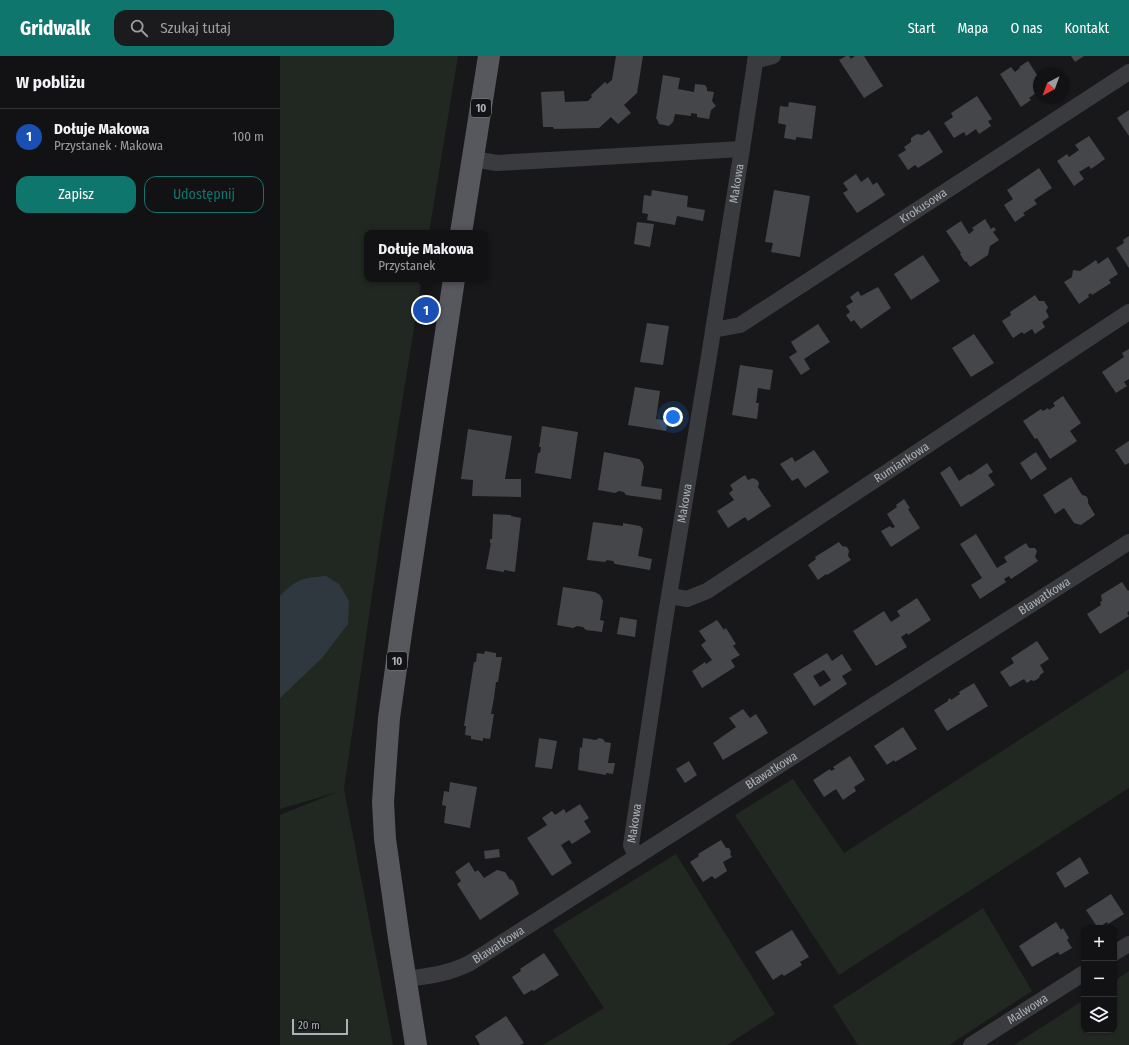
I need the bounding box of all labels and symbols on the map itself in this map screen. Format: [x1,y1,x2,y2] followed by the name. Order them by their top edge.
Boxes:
[1033,68,1069,104] north arrow
[471,99,491,117] road number: 10
[726,162,747,204] street label: Makowa
[897,185,949,226] street label: Krokusowa
[413,295,439,325] pin: 1
[663,407,683,427] your location
[872,439,932,486] street label: Rumiankowa
[674,482,695,524] street label: Makowa
[1016,574,1073,618] street label: Bławatkowa
[387,652,407,670] road number: 10
[743,749,800,792] street label: Bławatkowa
[624,802,644,844] street label: Makowa
[470,923,527,967] street label: Bławatkowa
[1005,991,1050,1027] street label: Malwowa
[292,1017,348,1036] scale bar

